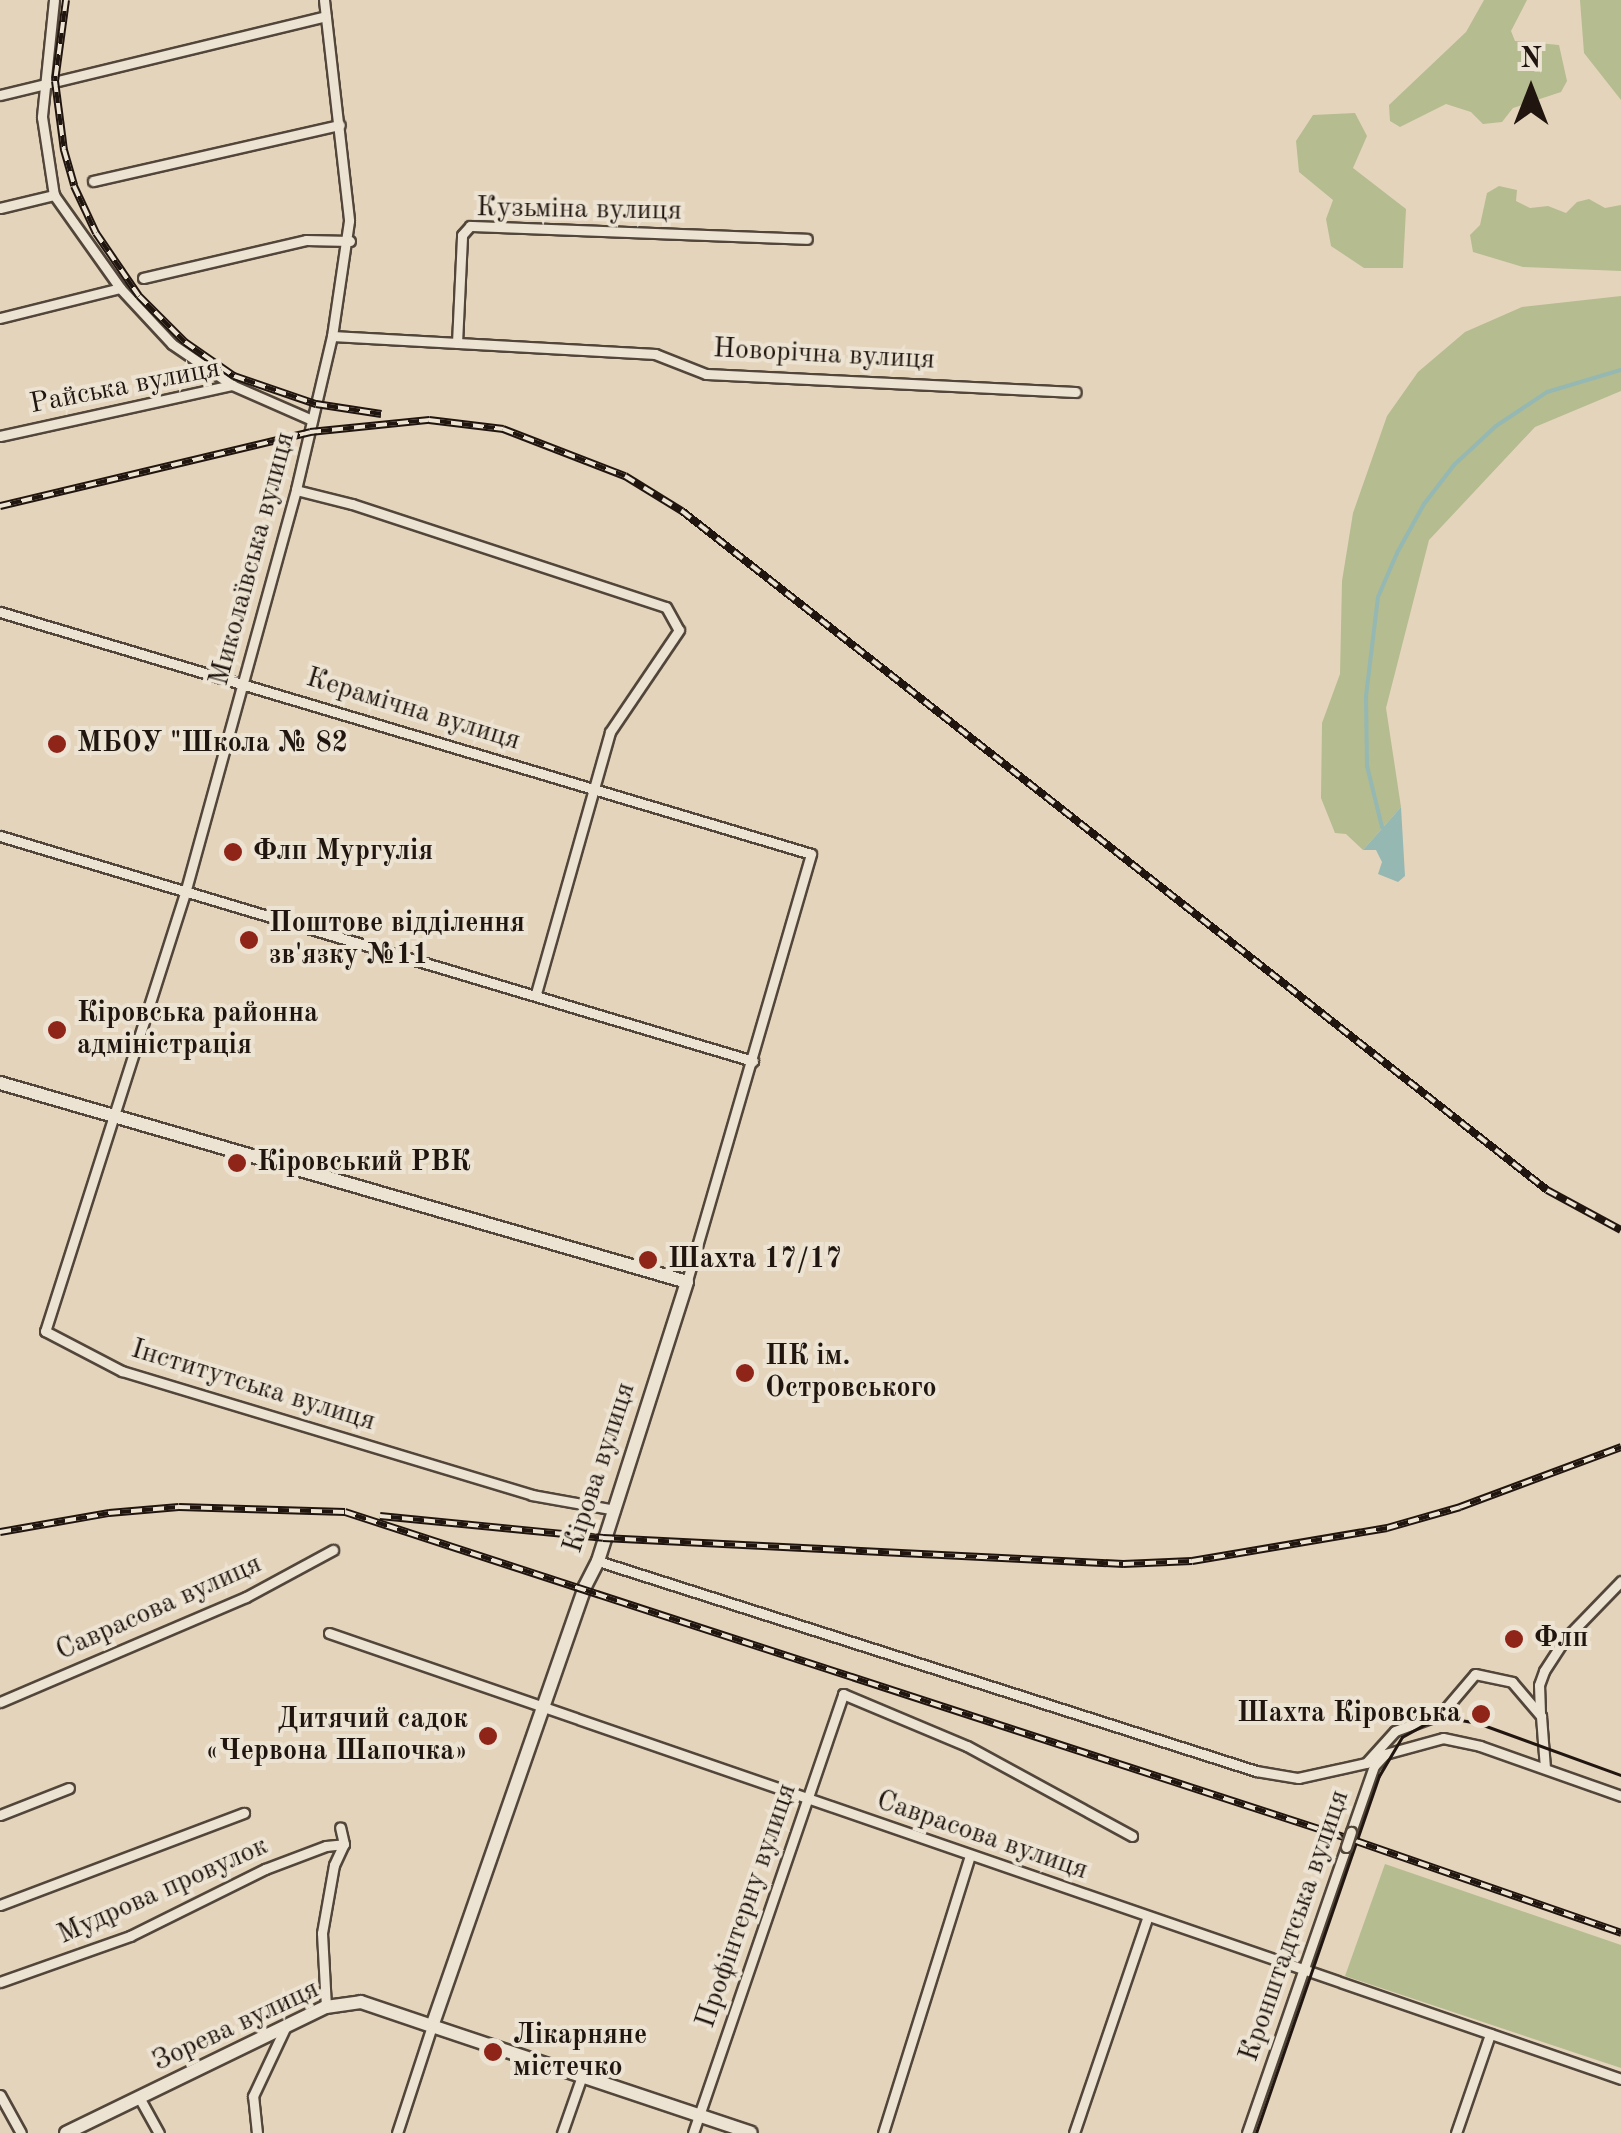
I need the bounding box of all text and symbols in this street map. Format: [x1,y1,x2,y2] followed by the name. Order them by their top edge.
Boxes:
[1481,40,1581,140] north arrow
[1520,46,1542,74] text: N
[476,191,682,229] street label: Кузьміна вулиця
[712,332,936,378] street label: Новорічна вулиця
[27,352,223,422] street label: Райська вулиця
[203,429,303,689] street label: Миколаївська вулиця
[302,661,524,759] street label: Керамічна вулиця
[77,727,348,761] place label: МБОУ "Школа № 82
[46,733,68,755] marker: МБОУ "Школа № 82
[253,835,433,869] place label: Флп Мургулія
[222,841,244,863] marker: Флп Мургулія
[269,907,525,973] place label: Поштове відділення зв'язку №11
[238,929,260,951] marker: Поштове відділення зв'язку №11
[77,997,318,1063] place label: Кіровська районна адміністрація
[46,1019,68,1041] marker: Кіровська районна адміністрація
[257,1146,471,1180] place label: Кіровський РВК
[226,1152,248,1174] marker: Кіровський РВК
[668,1243,842,1277] place label: Шахта 17/17
[637,1249,659,1271] marker: Шахта 17/17
[127,1333,379,1439] street label: Інститутська вулиця
[765,1340,937,1406] place label: ПК ім. Островського
[734,1362,756,1384] marker: ПК ім. Островського
[557,1379,643,1557] street label: Кірова вулиця
[51,1548,267,1668] street label: Саврасова вулиця
[1534,1622,1588,1656] place label: Флп
[1503,1628,1525,1650] marker: Флп
[1237,1697,1461,1731] place label: Шахта Кіровська
[205,1703,468,1769] place label: Дитячий садок «Червона Шапочка»
[1470,1703,1492,1725] marker: Шахта Кіровська
[477,1725,499,1747] marker: Дитячий садок «Червона Шапочка»
[689,1779,805,2033] street label: Профінтерну вулиця
[872,1784,1092,1888] street label: Саврасова вулиця
[1233,1786,1357,2066] street label: Кронштадтська вулиця
[53,1830,273,1952] street label: Мудрова провулок
[147,1973,325,2079] street label: Зорева вулиця
[513,2019,647,2085] place label: Лікарняне містечко
[482,2041,504,2063] marker: Лікарняне містечко

